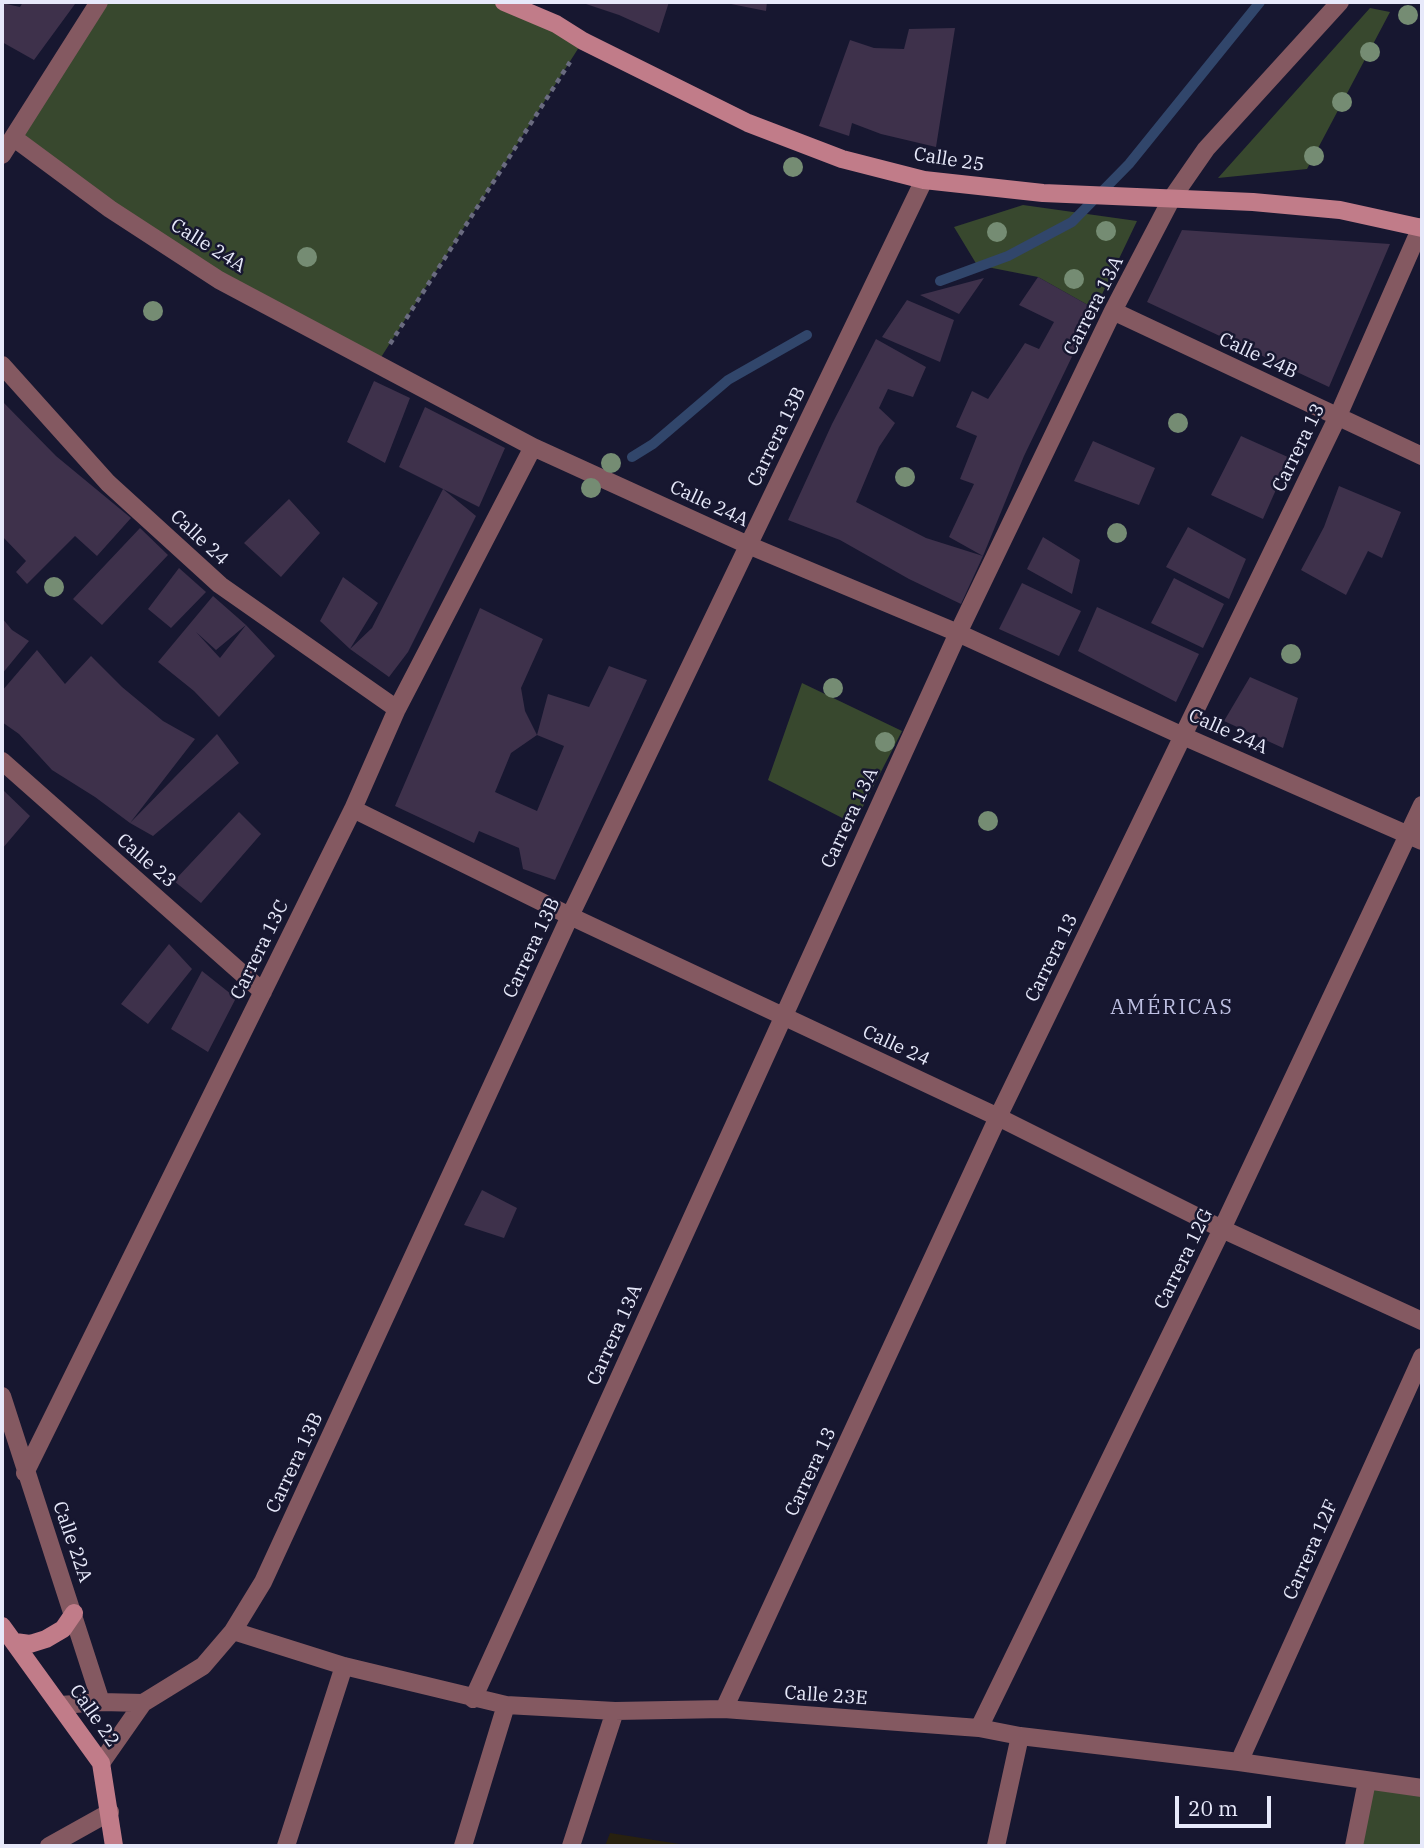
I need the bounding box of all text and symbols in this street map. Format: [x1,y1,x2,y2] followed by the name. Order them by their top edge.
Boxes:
[912,143,986,177] street label: Calle 25
[166,214,250,278] street label: Calle 24A
[1059,252,1129,360] street label: Carrera 13A
[1215,328,1301,384] street label: Calle 24B
[743,383,811,491] street label: Carrera 13B
[1268,400,1330,496] street label: Carrera 13
[666,476,752,532] street label: Calle 24A
[165,505,233,571] street label: Calle 24
[1185,704,1271,760] street label: Calle 24A
[817,764,883,872] street label: Carrera 13A
[112,829,180,893] street label: Calle 23
[499,894,565,1002] street label: Carrera 13B
[226,897,294,1003] street label: Carrera 13C
[1021,910,1083,1006] street label: Carrera 13
[1111,995,1233,1021] district label: AMÉRICAS
[859,1021,933,1071] street label: Calle 24
[1150,1205,1218,1313] street label: Carrera 12G
[583,1281,647,1389] street label: Carrera 13A
[262,1409,328,1517] street label: Carrera 13B
[780,1424,842,1520] street label: Carrera 13
[1279,1496,1343,1604] street label: Carrera 12F
[47,1498,97,1586] street label: Calle 22A
[64,1680,124,1752] street label: Calle 22
[784,1682,868,1710] street label: Calle 23E
[1179,1782,1275,1826] scale bar
[1188,1794,1238,1822] text: 20 m

